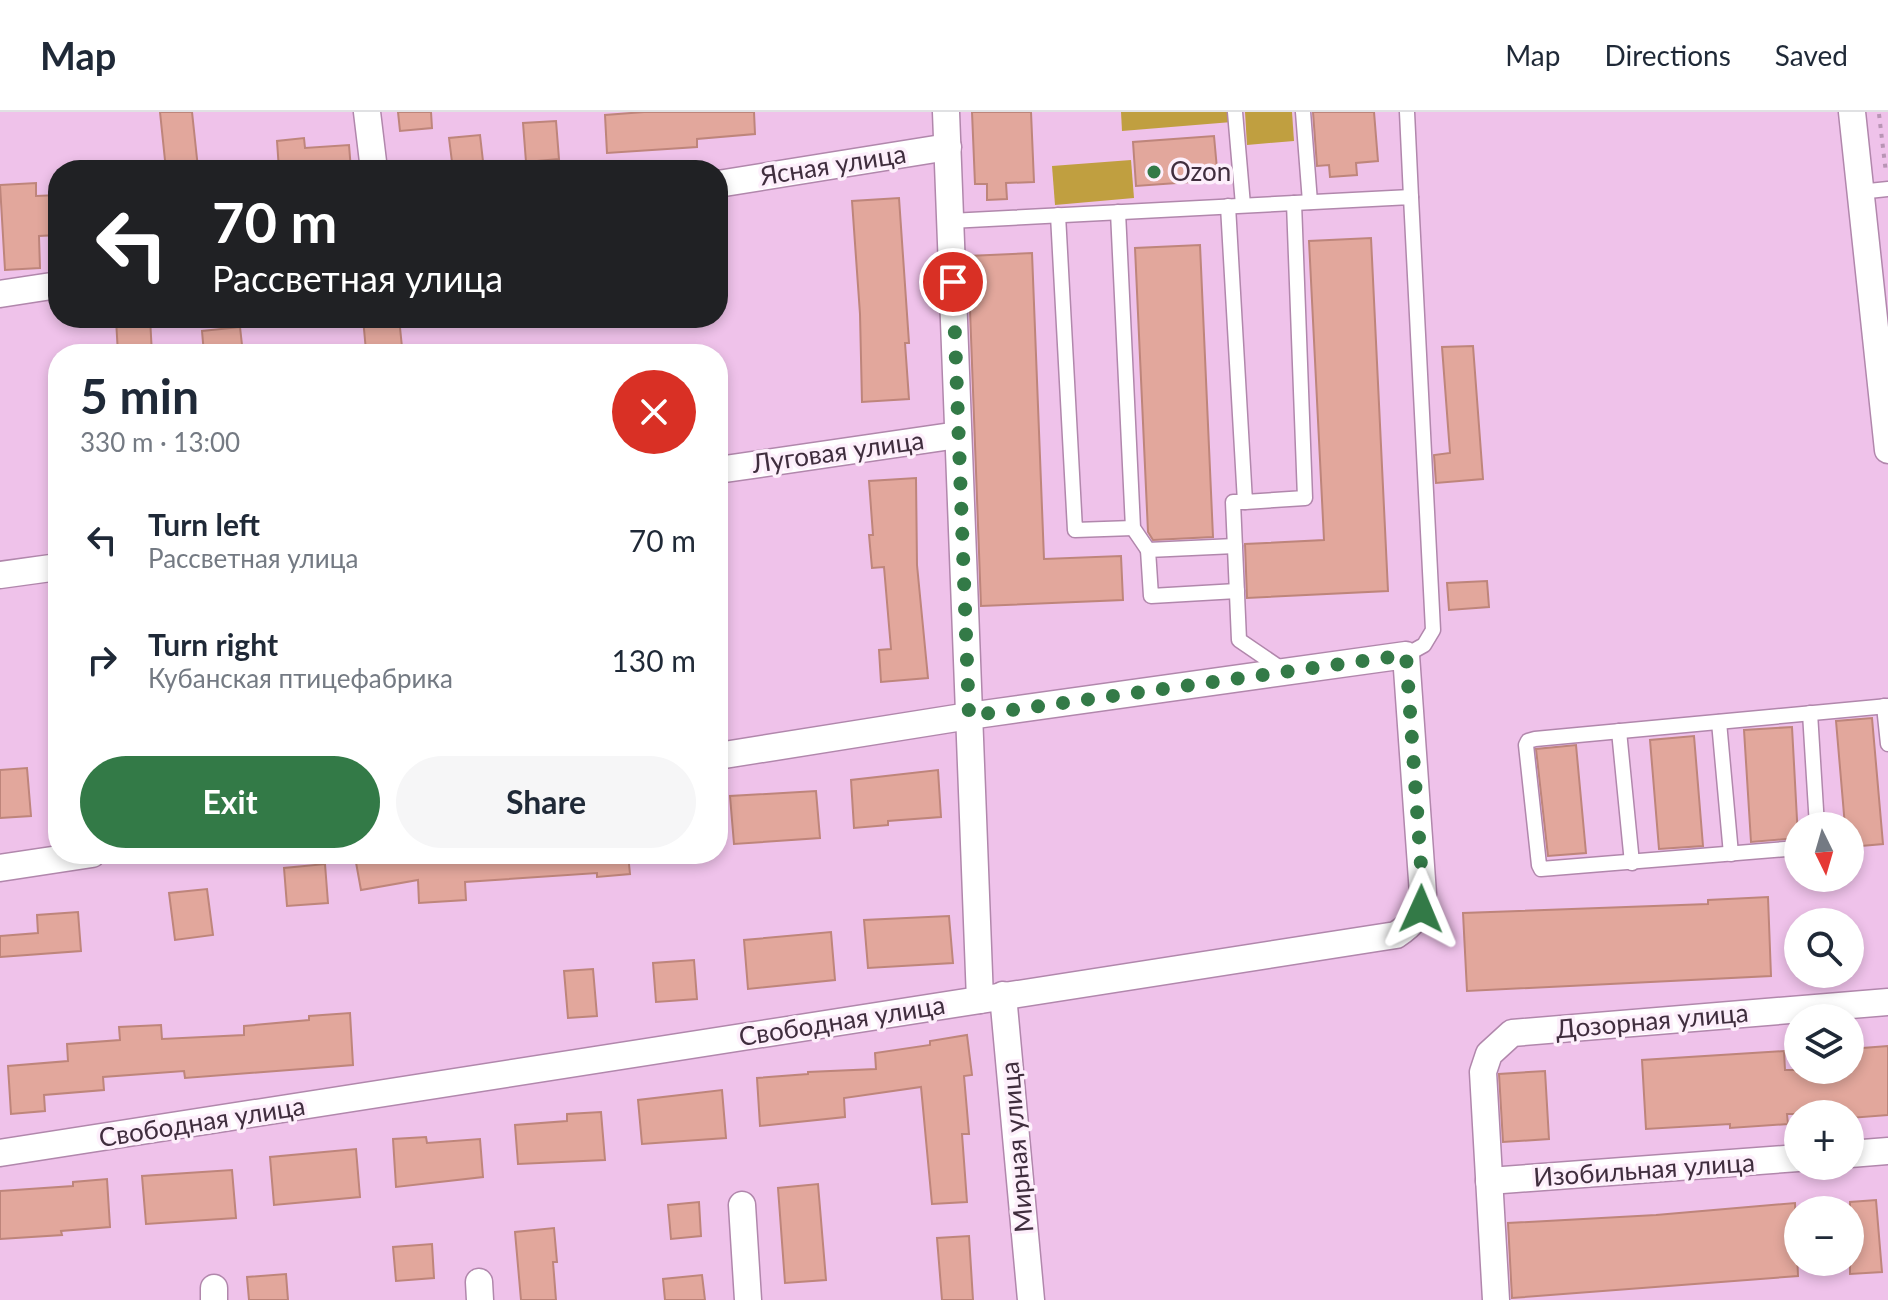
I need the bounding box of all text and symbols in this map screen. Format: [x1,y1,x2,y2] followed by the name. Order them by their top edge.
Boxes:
[40,32,116,78] text: Map
[1505,38,1560,72] text: Map
[1604,38,1731,72] text: Directions
[1775,38,1848,72] text: Saved
[757,137,908,191] street label: Ясная улица
[1170,155,1231,187] place label: Ozon
[1145,163,1163,181] marker: Ozon
[212,188,337,255] text: 70 m
[80,192,184,296] icon: left
[919,248,987,316] pin
[212,256,503,300] text: Рассветная улица
[931,260,975,304] icon: arrive
[80,367,199,424] text: 5 min
[612,370,696,454] button: close
[749,423,926,479] street label: Луговая улица
[80,426,240,458] text: 330 m · 13:00
[148,506,260,542] text: Turn left
[80,518,124,562] icon: left
[629,522,696,558] text: 70 m
[148,542,358,574] text: Рассветная улица
[148,626,278,662] text: Turn right
[80,638,124,682] icon: right
[611,642,696,678] text: 130 m
[148,662,453,694] text: Кубанская птицефабрика
[80,756,380,848] button: Exit
[396,756,696,848] button: Share
[1784,812,1864,892] north arrow
[1784,812,1864,1276] map controls
[1379,867,1463,951] position arrow
[1784,908,1864,988] button: search
[736,988,947,1052] street label: Свободная улица
[1554,996,1750,1044] street label: Дозорная улица
[1784,1004,1864,1084] button: layers
[993,1060,1039,1234] street label: Мирная улица
[96,1089,307,1153] street label: Свободная улица
[1784,1100,1864,1180] button: +
[1532,1145,1756,1193] street label: Изобильная улица
[1784,1196,1864,1276] button: −

